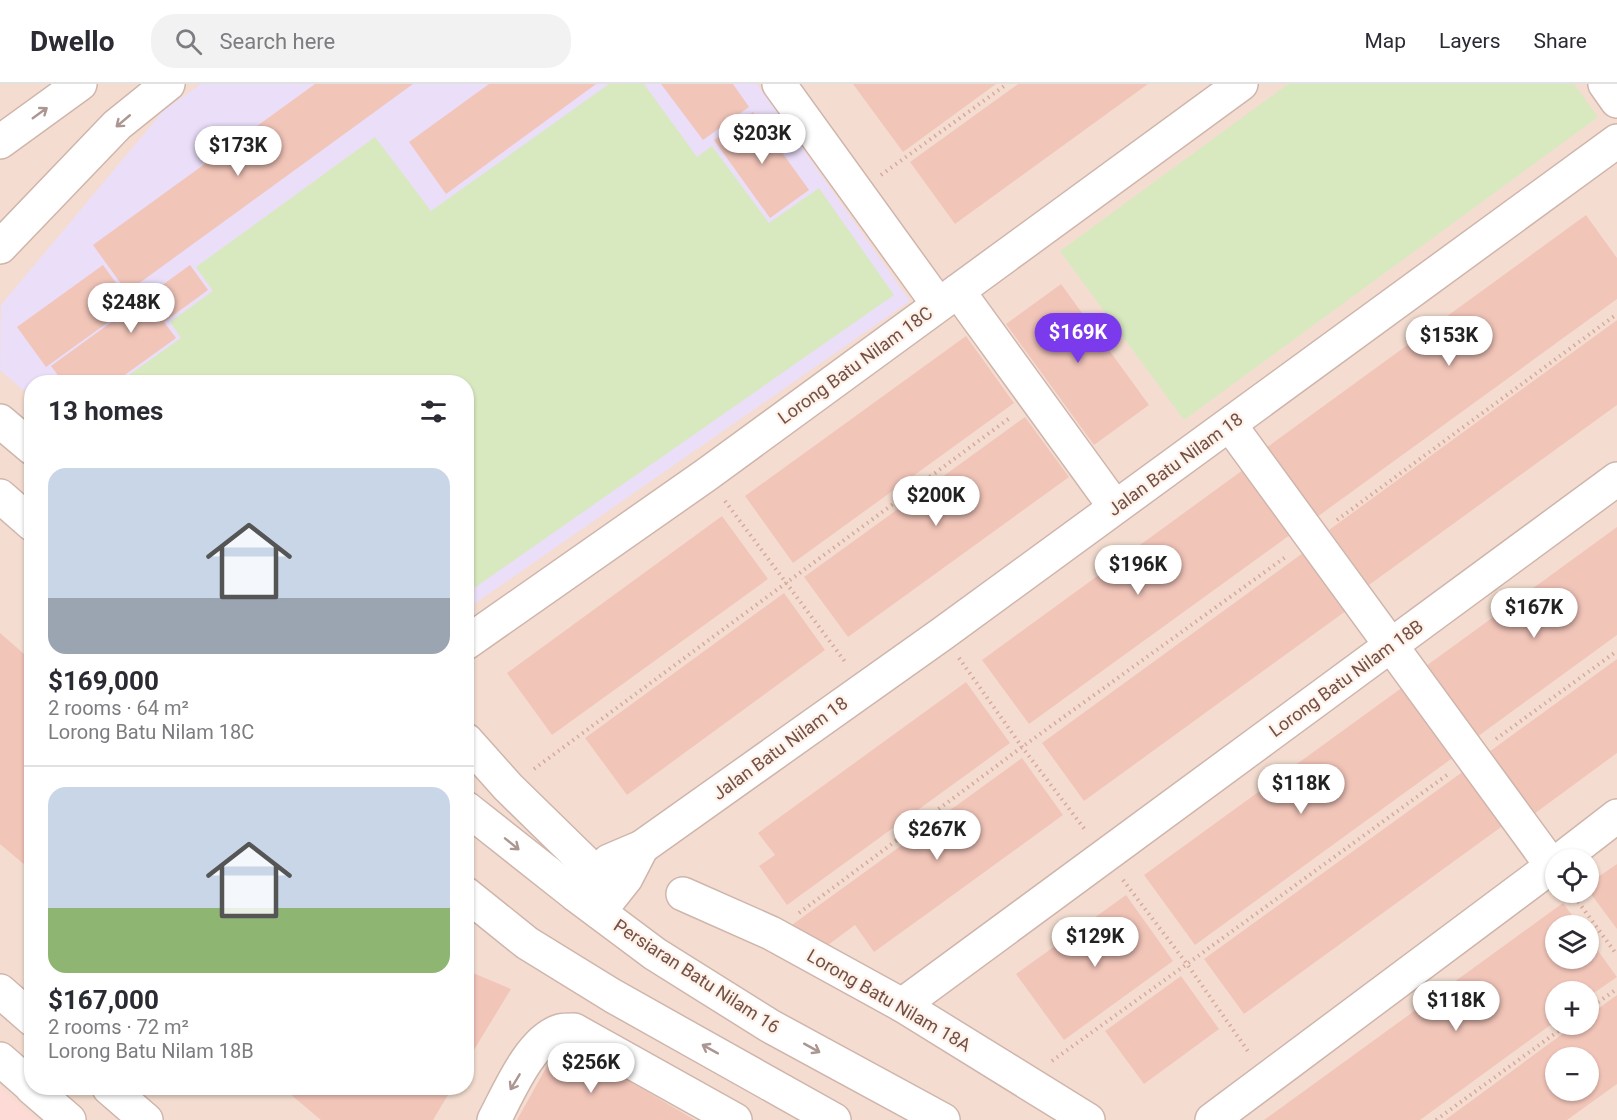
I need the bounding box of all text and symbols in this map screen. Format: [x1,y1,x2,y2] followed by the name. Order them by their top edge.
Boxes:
[151,14,571,68] search box
[30,25,115,58] text: Dwello
[172,25,205,58] icon: search
[220,29,335,54] text: Search here
[1364,29,1406,53] text: Map
[1439,29,1500,53] text: Layers
[1533,29,1587,53] text: Share
[32,107,48,119] one-way arrow
[116,114,131,128] one-way arrow
[720,114,804,165] pin: $203K
[733,121,791,145] text: $203K
[196,126,280,177] pin: $173K
[209,133,267,157] text: $173K
[89,283,173,334] pin: $248K
[102,290,160,314] text: $248K
[774,302,936,428] street label: Lorong Batu Nilam 18C
[1036,313,1120,364] pin: $169K
[1407,316,1491,367] pin: $153K
[1049,320,1107,344] text: $169K
[1420,323,1478,347] text: $153K
[417,395,450,428] icon: filters
[48,396,163,426] text: 13 homes
[1104,408,1246,520] street label: Jalan Batu Nilam 18
[894,476,978,527] pin: $200K
[907,483,965,507] text: $200K
[195,507,303,615] icon: home
[1096,545,1180,596] pin: $196K
[1109,552,1167,576] text: $196K
[1492,588,1576,639] pin: $167K
[1505,595,1563,619] text: $167K
[1265,615,1427,741] street label: Lorong Batu Nilam 18B
[48,666,159,696] text: $169,000
[709,692,851,804] street label: Jalan Batu Nilam 18
[48,696,189,720] text: 2 rooms · 64 m²
[48,720,254,744] text: Lorong Batu Nilam 18C
[1259,764,1343,815] pin: $118K
[1272,771,1330,795] text: $118K
[895,810,979,861] pin: $267K
[908,817,966,841] text: $267K
[195,826,303,934] icon: home
[504,838,520,851] one-way arrow
[1545,849,1599,1101] map controls
[1545,849,1599,903] button: locate
[610,915,784,1037] street label: Persiaran Batu Nilam 16
[1545,915,1599,969] button: layers
[1053,917,1137,968] pin: $129K
[1066,924,1124,948] text: $129K
[803,945,975,1056] street label: Lorong Batu Nilam 18A
[1414,981,1498,1032] pin: $118K
[1545,981,1599,1035] button: +
[48,985,159,1015] text: $167,000
[1427,988,1485,1012] text: $118K
[48,1015,189,1039] text: 2 rooms · 72 m²
[48,1039,254,1063] text: Lorong Batu Nilam 18B
[803,1042,820,1054] one-way arrow
[549,1043,633,1094] pin: $256K
[702,1043,719,1055] one-way arrow
[1545,1047,1599,1101] button: −
[562,1050,620,1074] text: $256K
[509,1073,521,1090] one-way arrow

